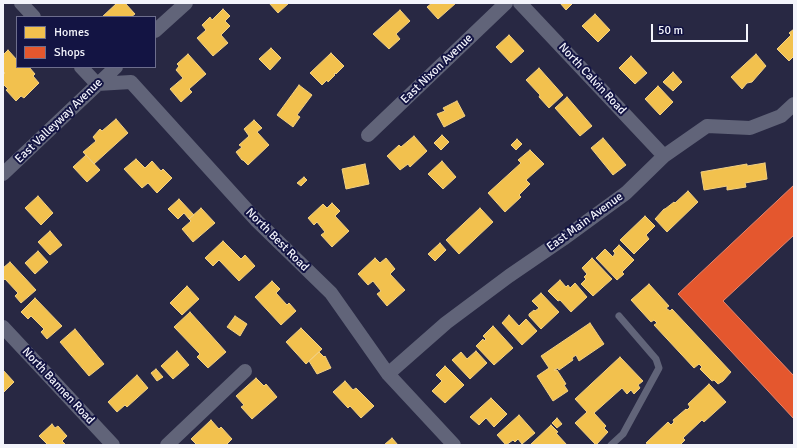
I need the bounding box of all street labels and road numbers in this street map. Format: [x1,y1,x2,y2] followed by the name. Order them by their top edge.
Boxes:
[398,31,476,107] street label: East Nixon Avenue
[555,40,629,118] street label: North Calvin Road
[12,76,106,166] street label: East Valleyway Avenue
[544,190,626,254] street label: East Main Avenue
[242,205,312,275] street label: North Best Road
[19,345,97,427] street label: North Bannen Road

